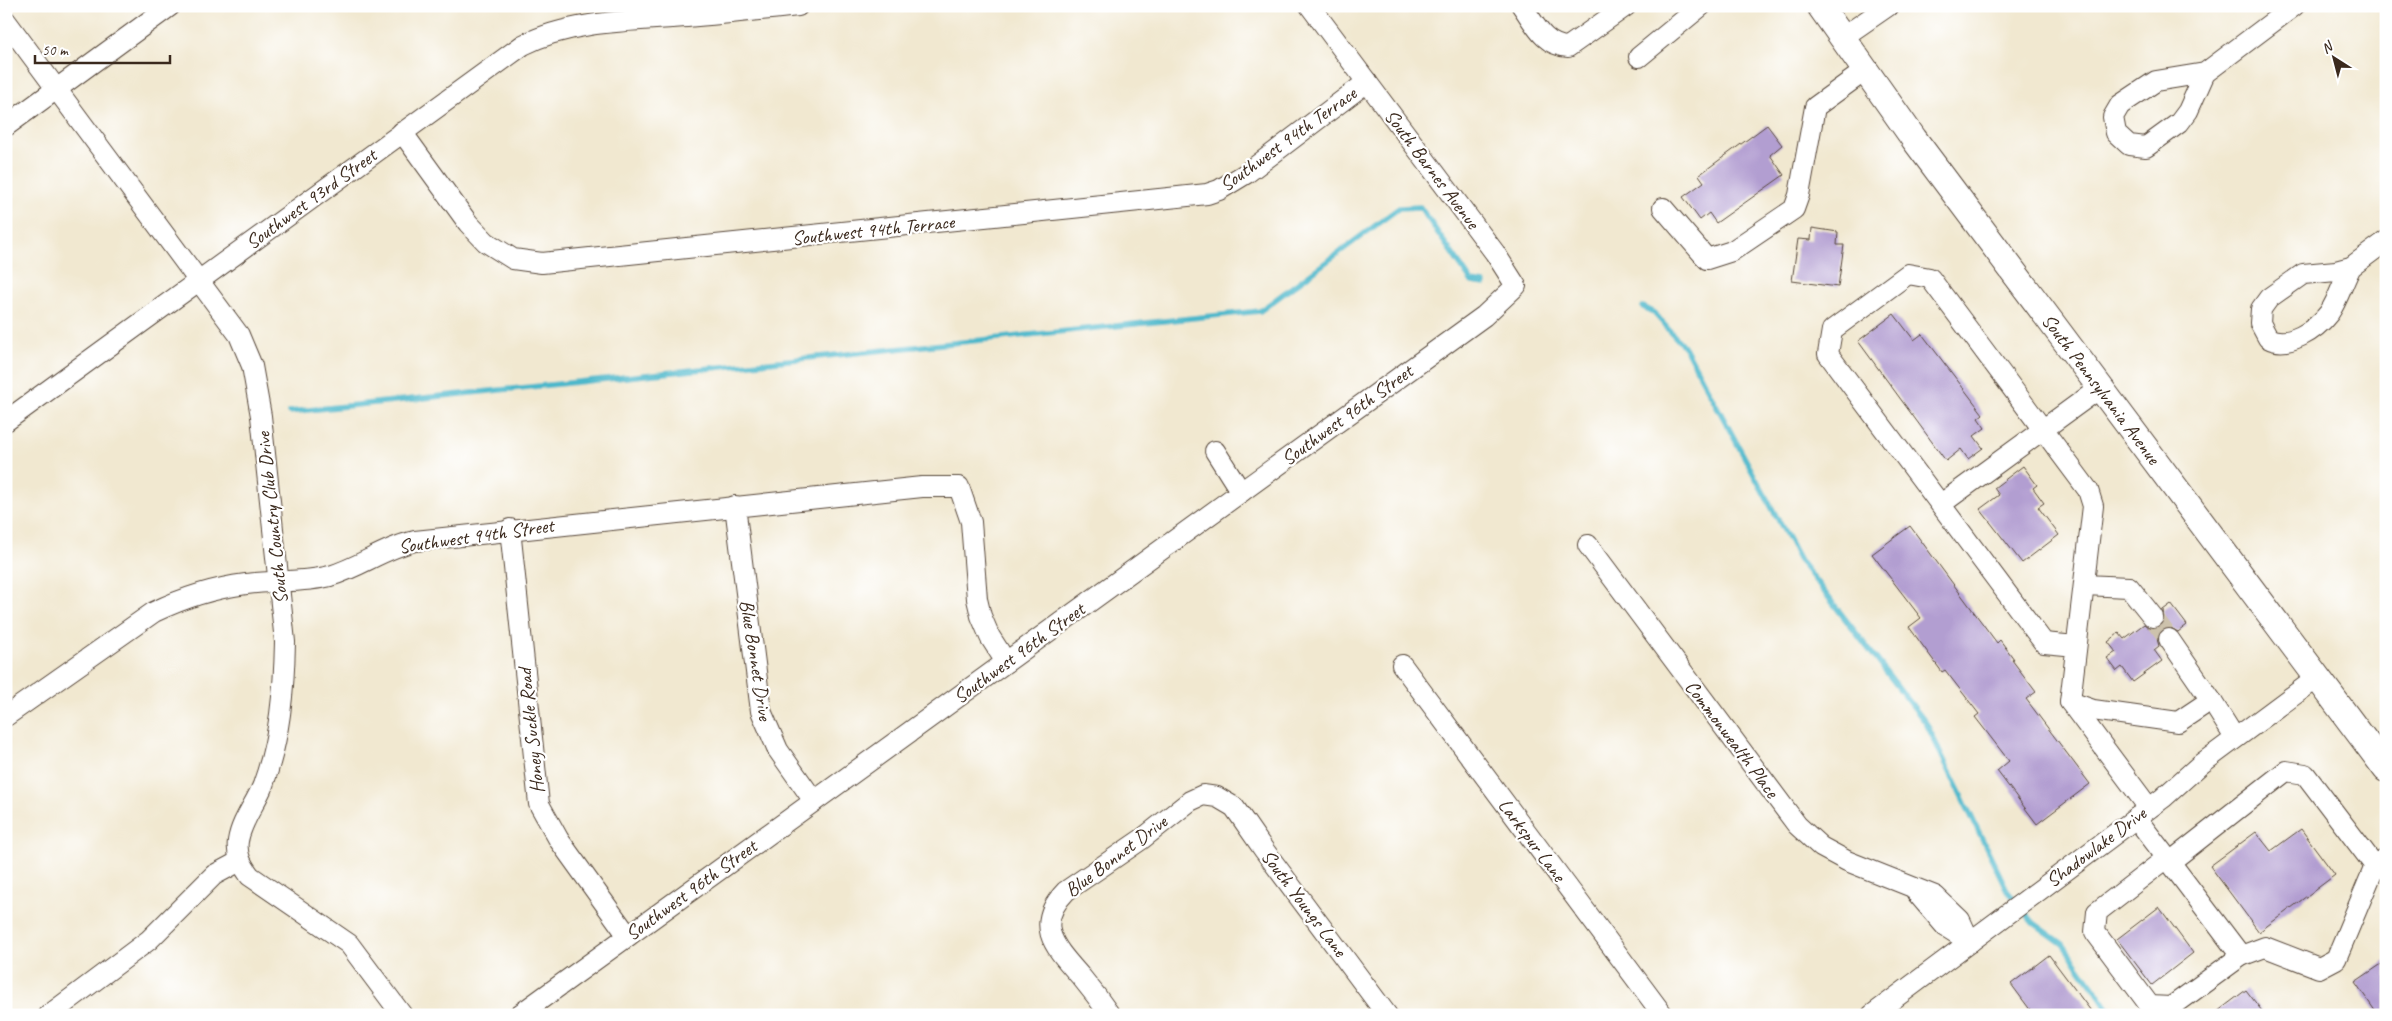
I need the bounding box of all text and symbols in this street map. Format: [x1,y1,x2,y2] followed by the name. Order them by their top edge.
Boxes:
[35,32,170,64] scale bar
[2310,32,2360,82] north arrow
[2318,37,2337,57] text: N
[42,41,69,60] text: 50 m
[1215,80,1363,197] street label: Southwest 94th Terrace
[1379,104,1486,235] street label: South Barnes Avenue
[241,142,383,255] street label: Southwest 93rd Street
[791,209,957,251] street label: Southwest 94th Terrace
[2036,309,2167,470] street label: South Pennsylvania Avenue
[1276,357,1420,471] street label: Southwest 96th Street
[250,429,293,605] street label: South Country Club Drive
[397,512,558,559] street label: Southwest 94th Street
[948,595,1092,709] street label: Southwest 96th Street
[734,598,778,723] street label: Blue Bonnet Drive
[512,664,550,795] street label: Honey Suckle Road
[1680,675,1785,804] street label: Commonwealth Place
[1493,793,1572,888] street label: Larkspur Lane
[2041,800,2152,893] street label: Shadowlake Drive
[1060,809,1173,903] street label: Blue Bonnet Drive
[620,832,764,946] street label: Southwest 96th Street
[1256,844,1353,963] street label: South Youngs Lane

